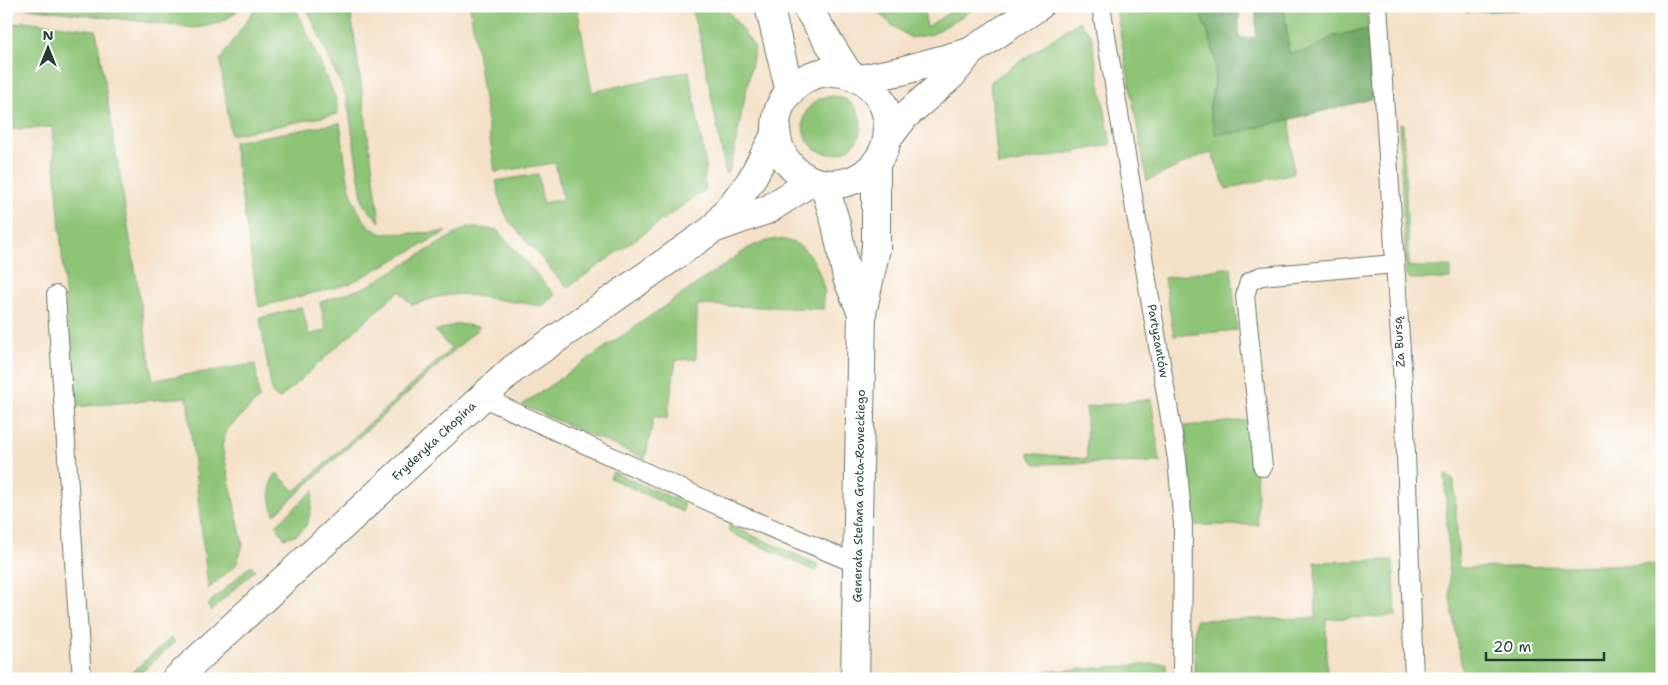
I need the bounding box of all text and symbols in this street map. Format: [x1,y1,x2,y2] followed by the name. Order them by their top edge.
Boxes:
[22,22,72,72] north arrow
[42,26,54,44] text: N
[1144,303,1172,380] street label: Partyzantów
[1389,316,1409,368] street label: Za Bursą
[849,389,869,603] street label: Generała Stefana Grota-Roweckiego
[389,398,480,484] street label: Fryderyka Chopina
[1486,630,1603,662] scale bar
[1493,637,1532,657] text: 20 m

